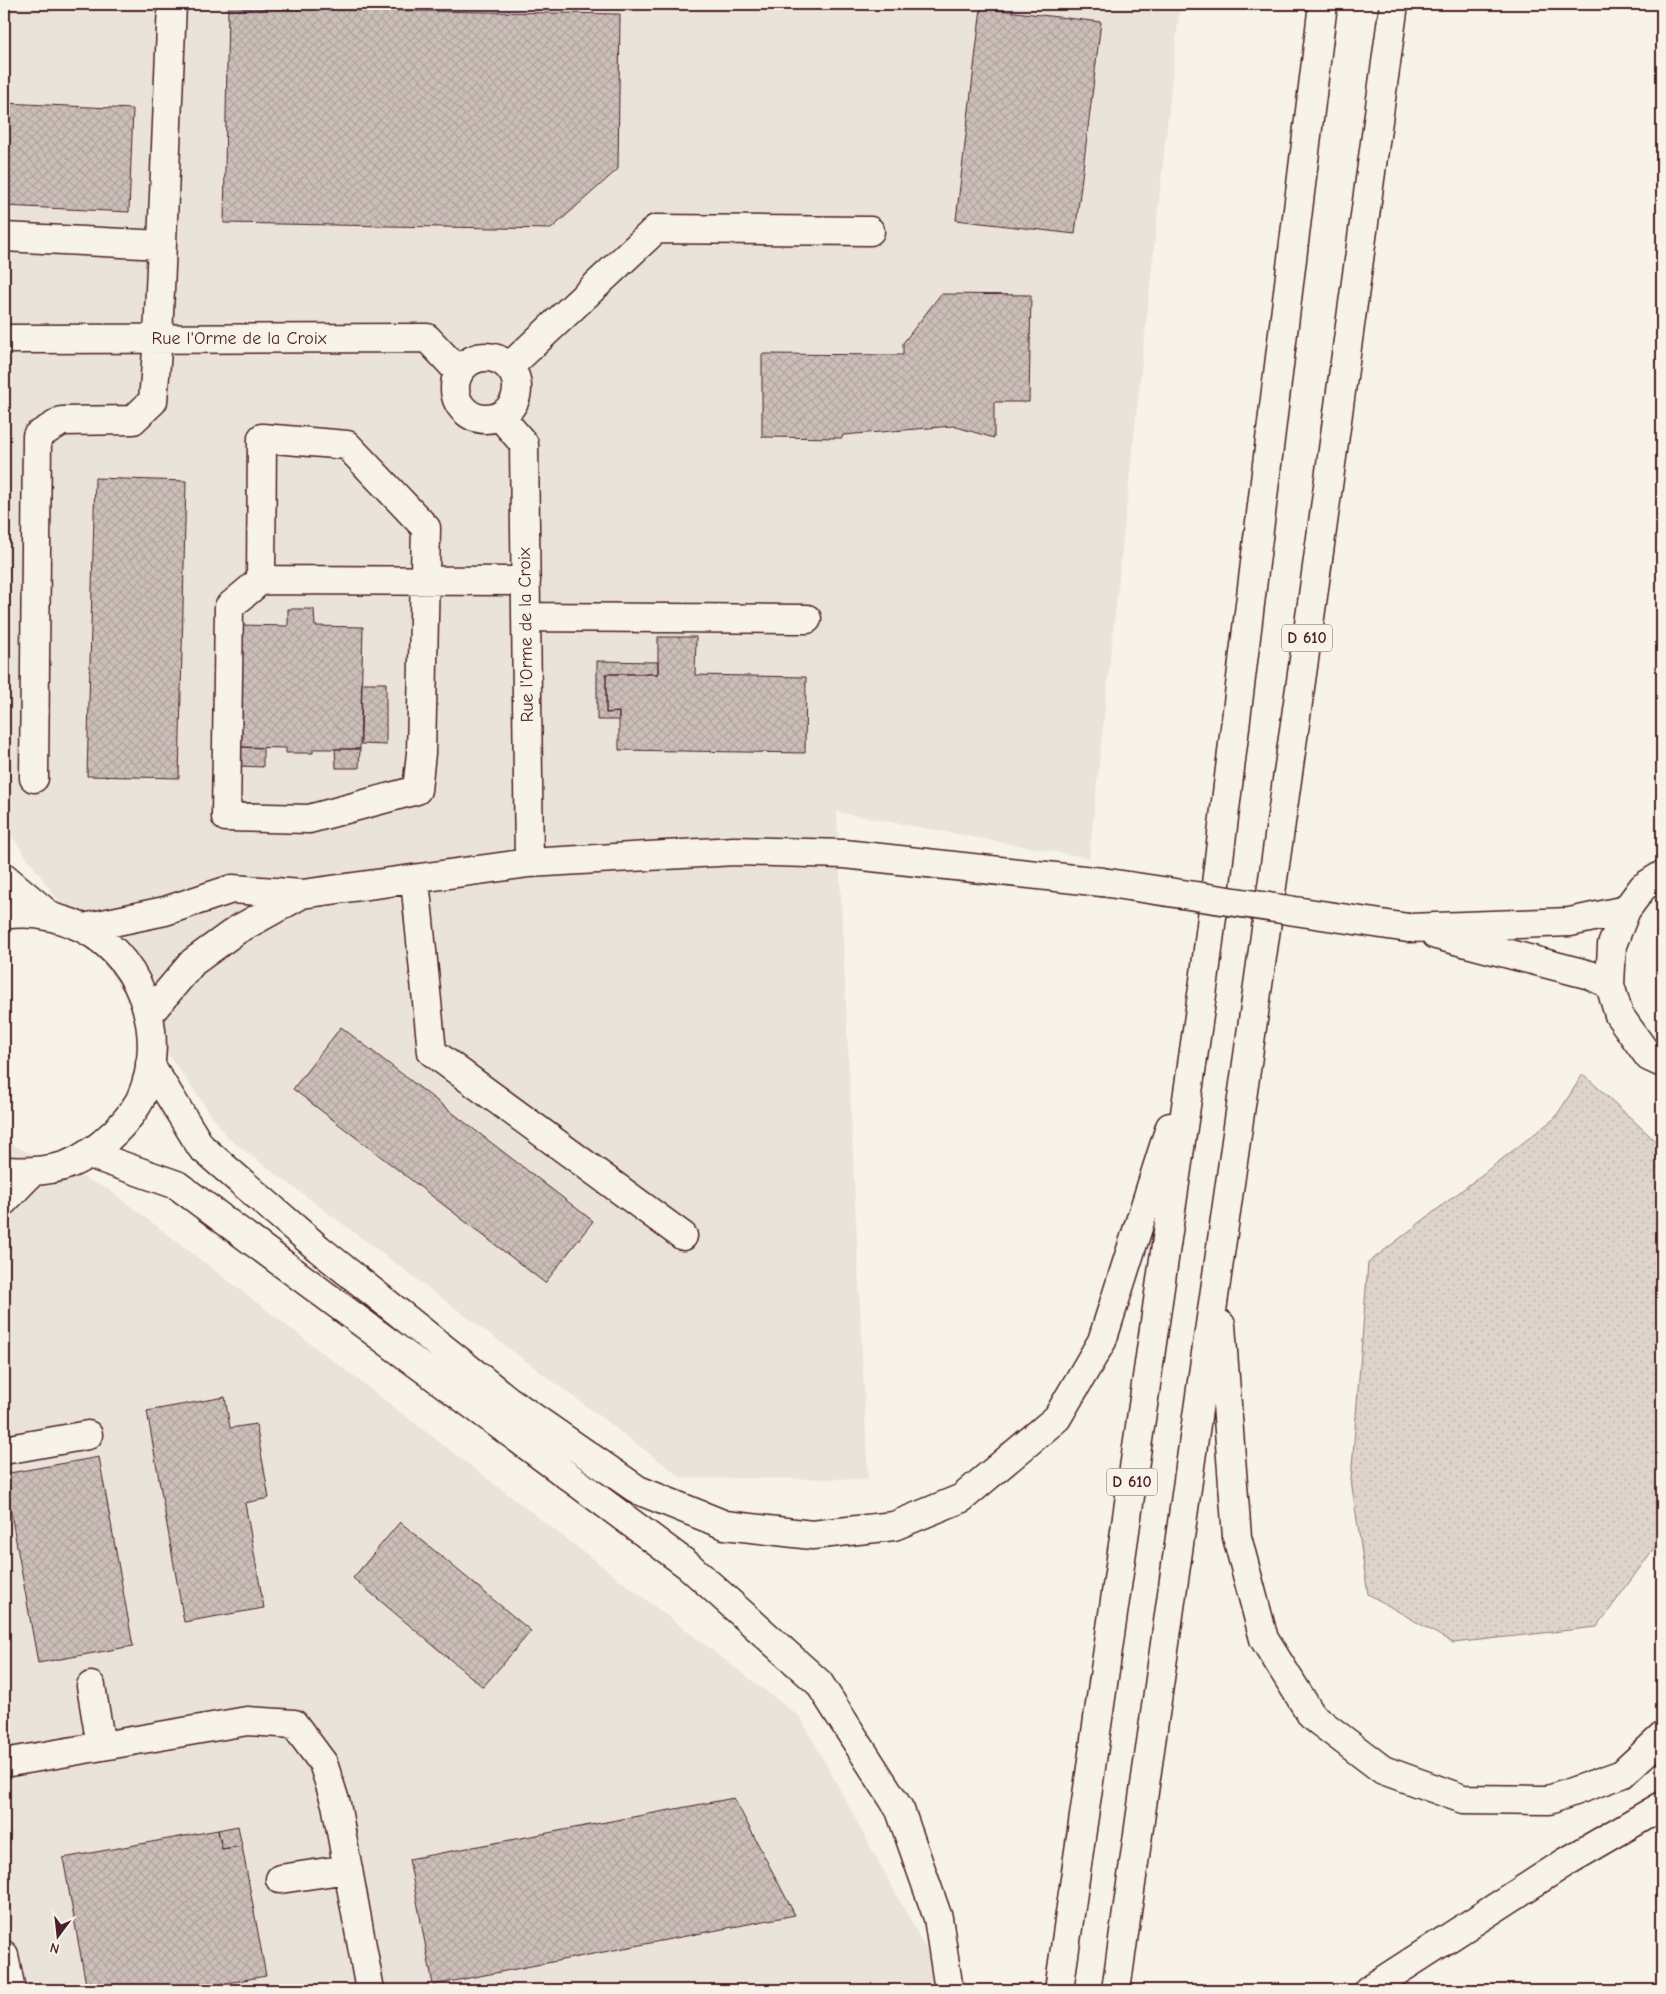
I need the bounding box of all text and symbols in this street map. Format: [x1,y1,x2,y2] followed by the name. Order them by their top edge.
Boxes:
[152,328,327,349] street label: Rue l'Orme de la Croix
[514,547,538,723] street label: Rue l'Orme de la Croix
[1282,624,1332,651] road number: D 610
[1107,1468,1157,1495] road number: D 610
[32,1912,82,1962] north arrow
[48,1939,61,1957] text: N

